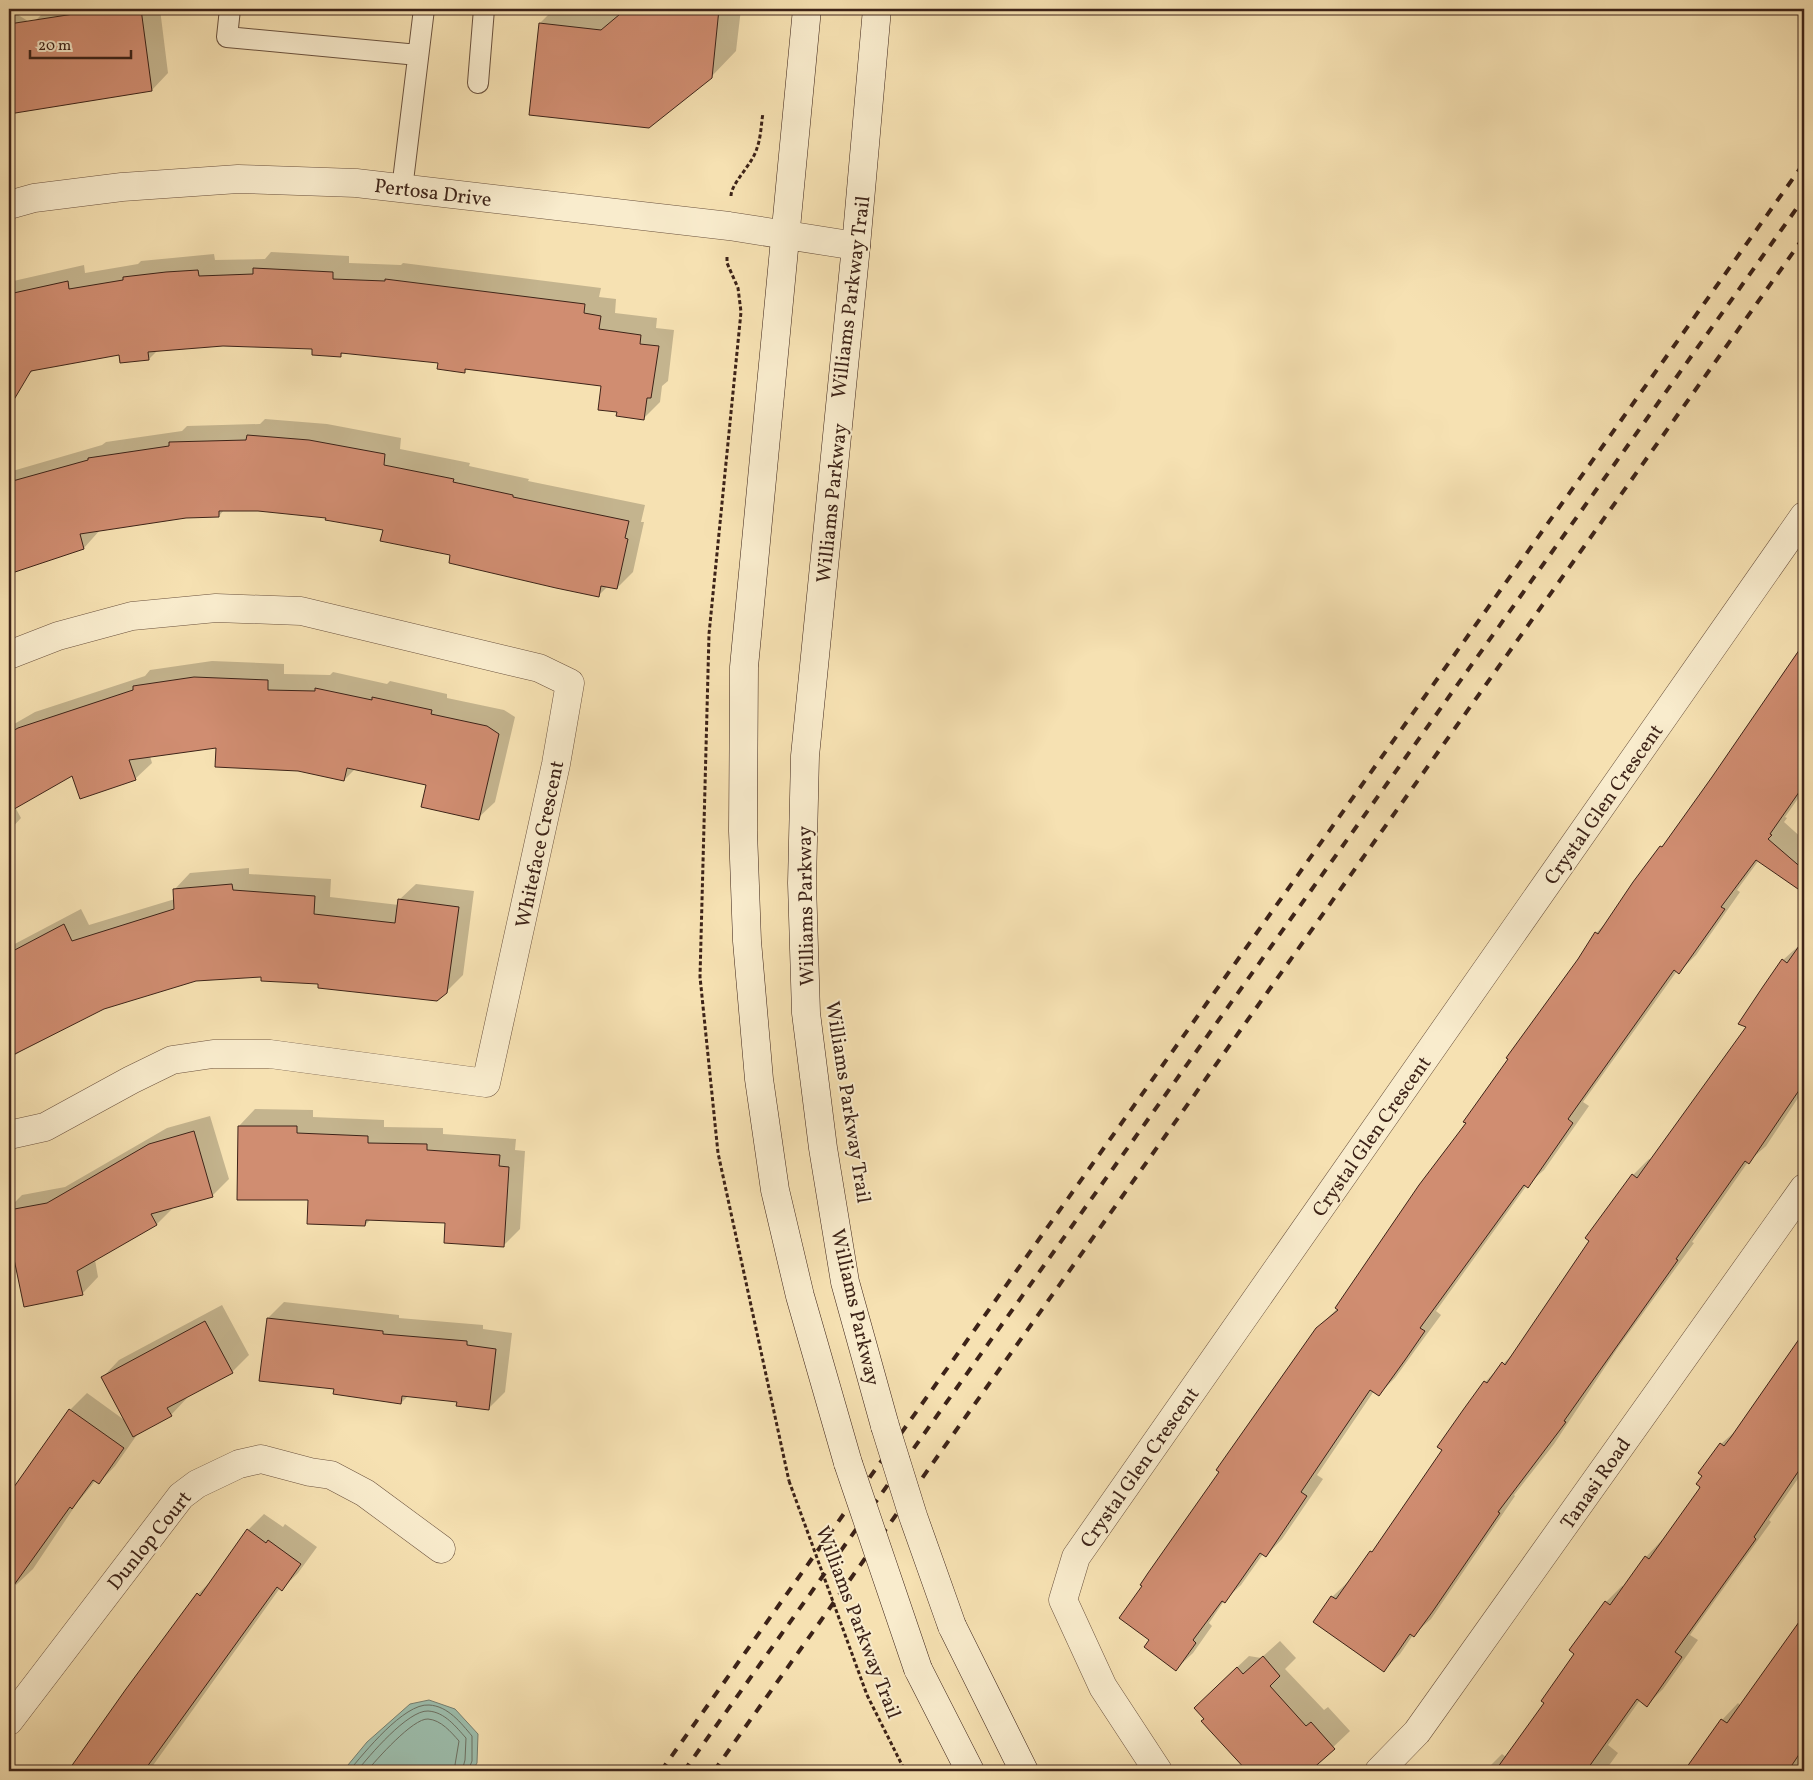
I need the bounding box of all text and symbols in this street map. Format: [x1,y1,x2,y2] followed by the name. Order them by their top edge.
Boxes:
[30,28,131,60] scale bar
[38,36,71,57] text: 20 m
[373,173,493,215] street label: Pertosa Drive
[826,194,878,400] street label: Williams Parkway Trail
[811,422,855,584] street label: Williams Parkway
[1538,719,1671,891] street label: Crystal Glen Crescent
[510,758,572,931] street label: Whiteface Crescent
[792,825,822,986] street label: Williams Parkway
[817,999,877,1205] street label: Williams Parkway Trail
[1306,1051,1439,1223] street label: Crystal Glen Crescent
[822,1226,886,1389] street label: Williams Parkway
[1074,1382,1207,1554] street label: Crystal Glen Crescent
[1555,1433,1639,1536] street label: Tanasi Road
[102,1486,199,1597] street label: Dunlop Court
[807,1522,907,1723] street label: Williams Parkway Trail

